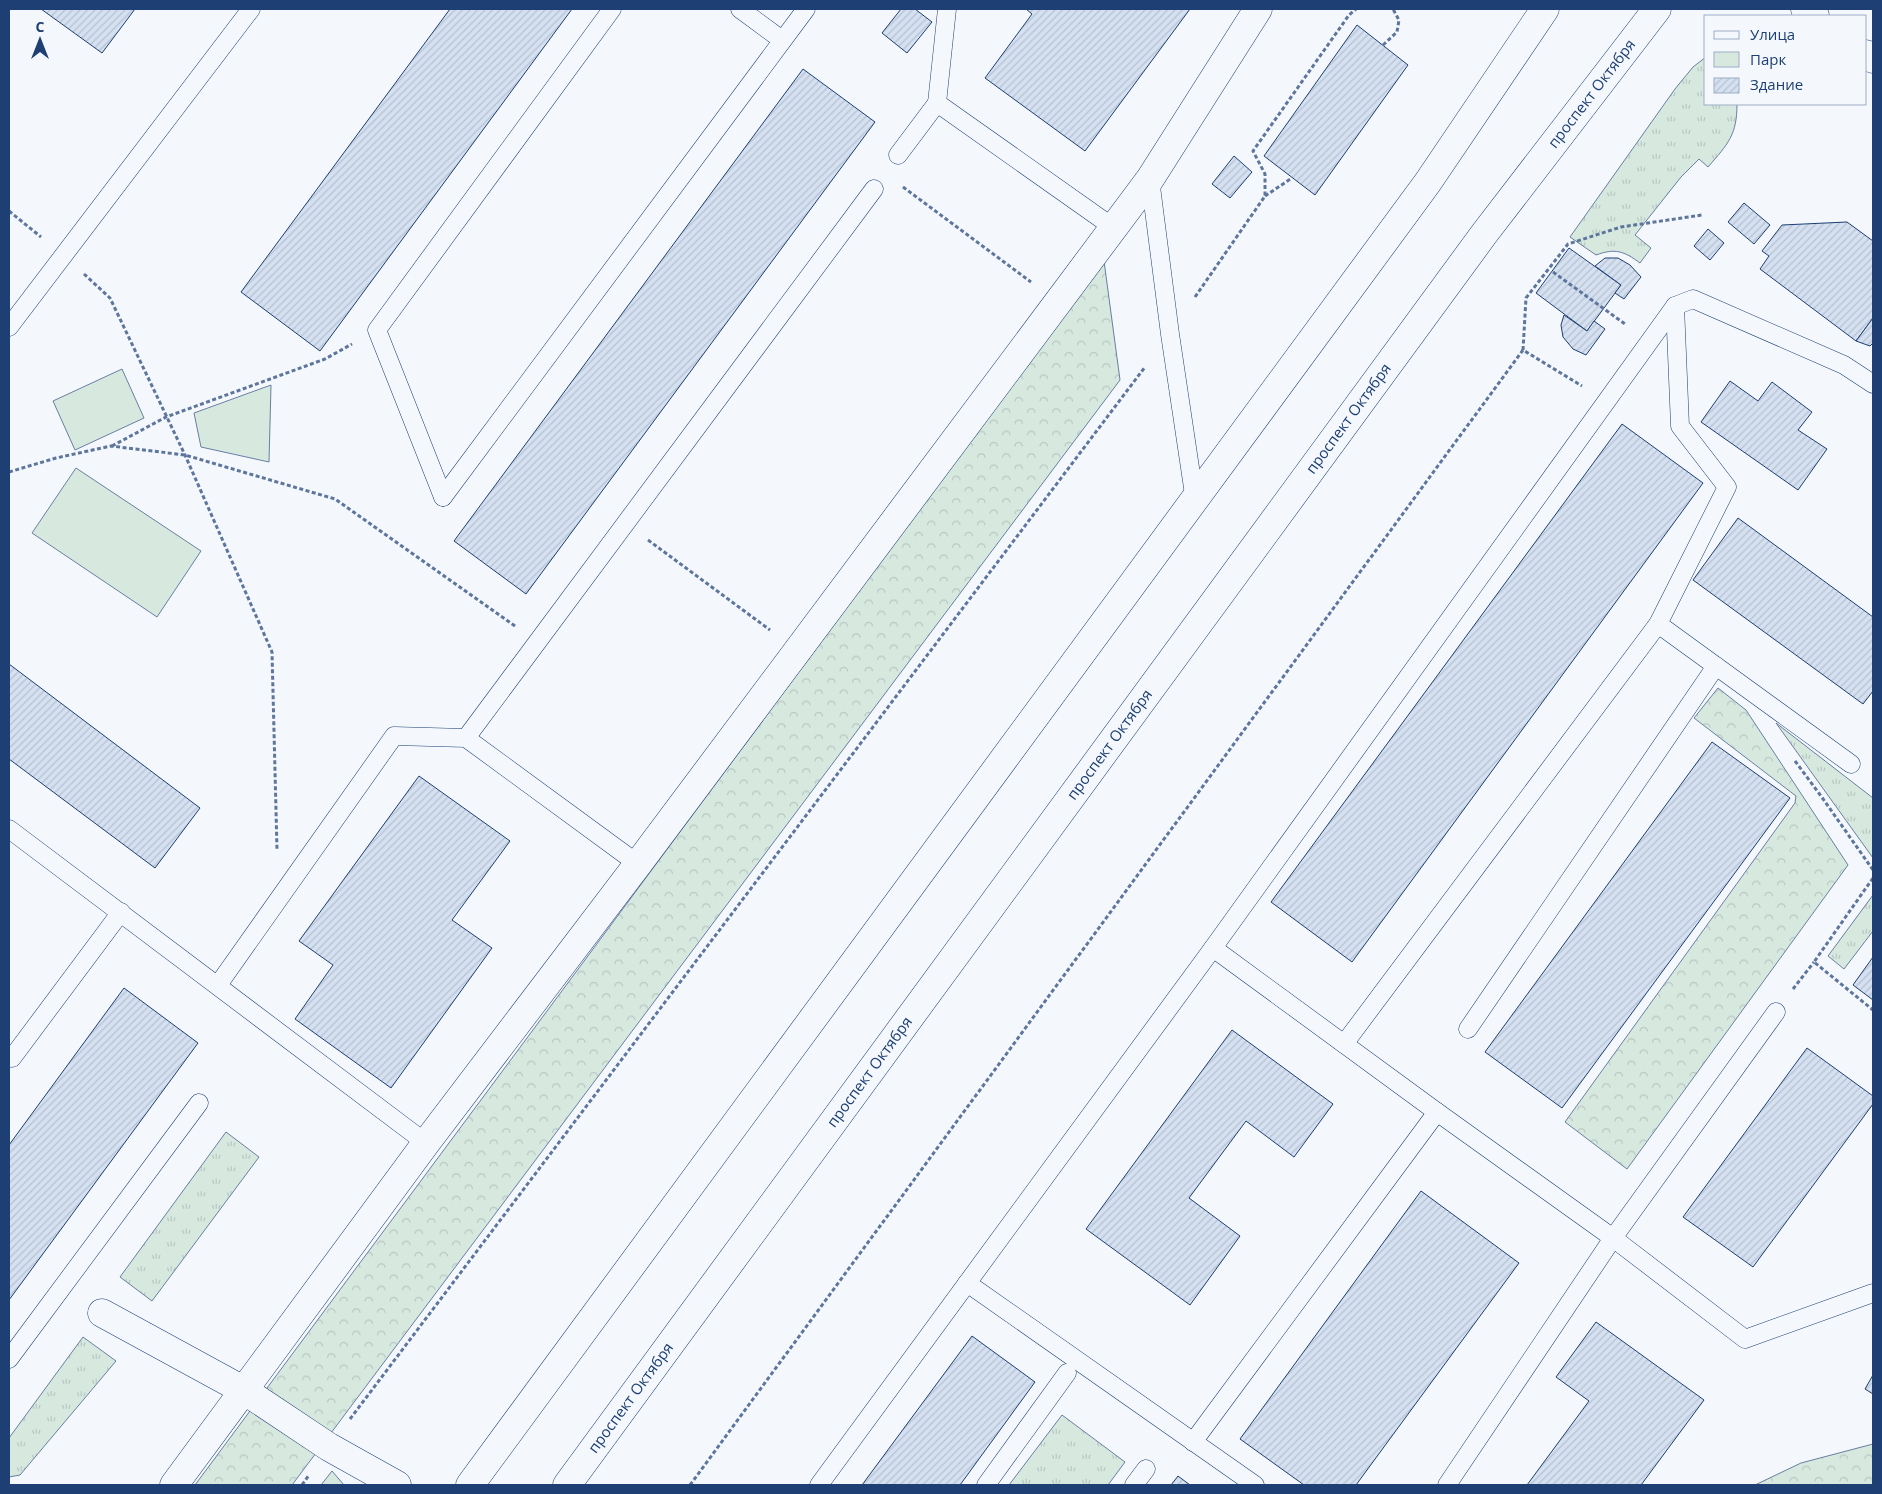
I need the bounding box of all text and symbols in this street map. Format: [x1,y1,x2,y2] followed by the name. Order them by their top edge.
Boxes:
[15,15,65,65] north arrow
[1704,15,1867,105] legend
[36,17,45,36] text: С
[1750,24,1795,44] text: Улица
[1543,35,1639,152] street label: проспект Октября
[1750,49,1786,69] text: Парк
[1750,74,1803,94] text: Здание
[1301,359,1395,477] street label: проспект Октября
[1062,685,1156,803] street label: проспект Октября
[822,1012,916,1131] street label: проспект Октября
[583,1338,677,1457] street label: проспект Октября

